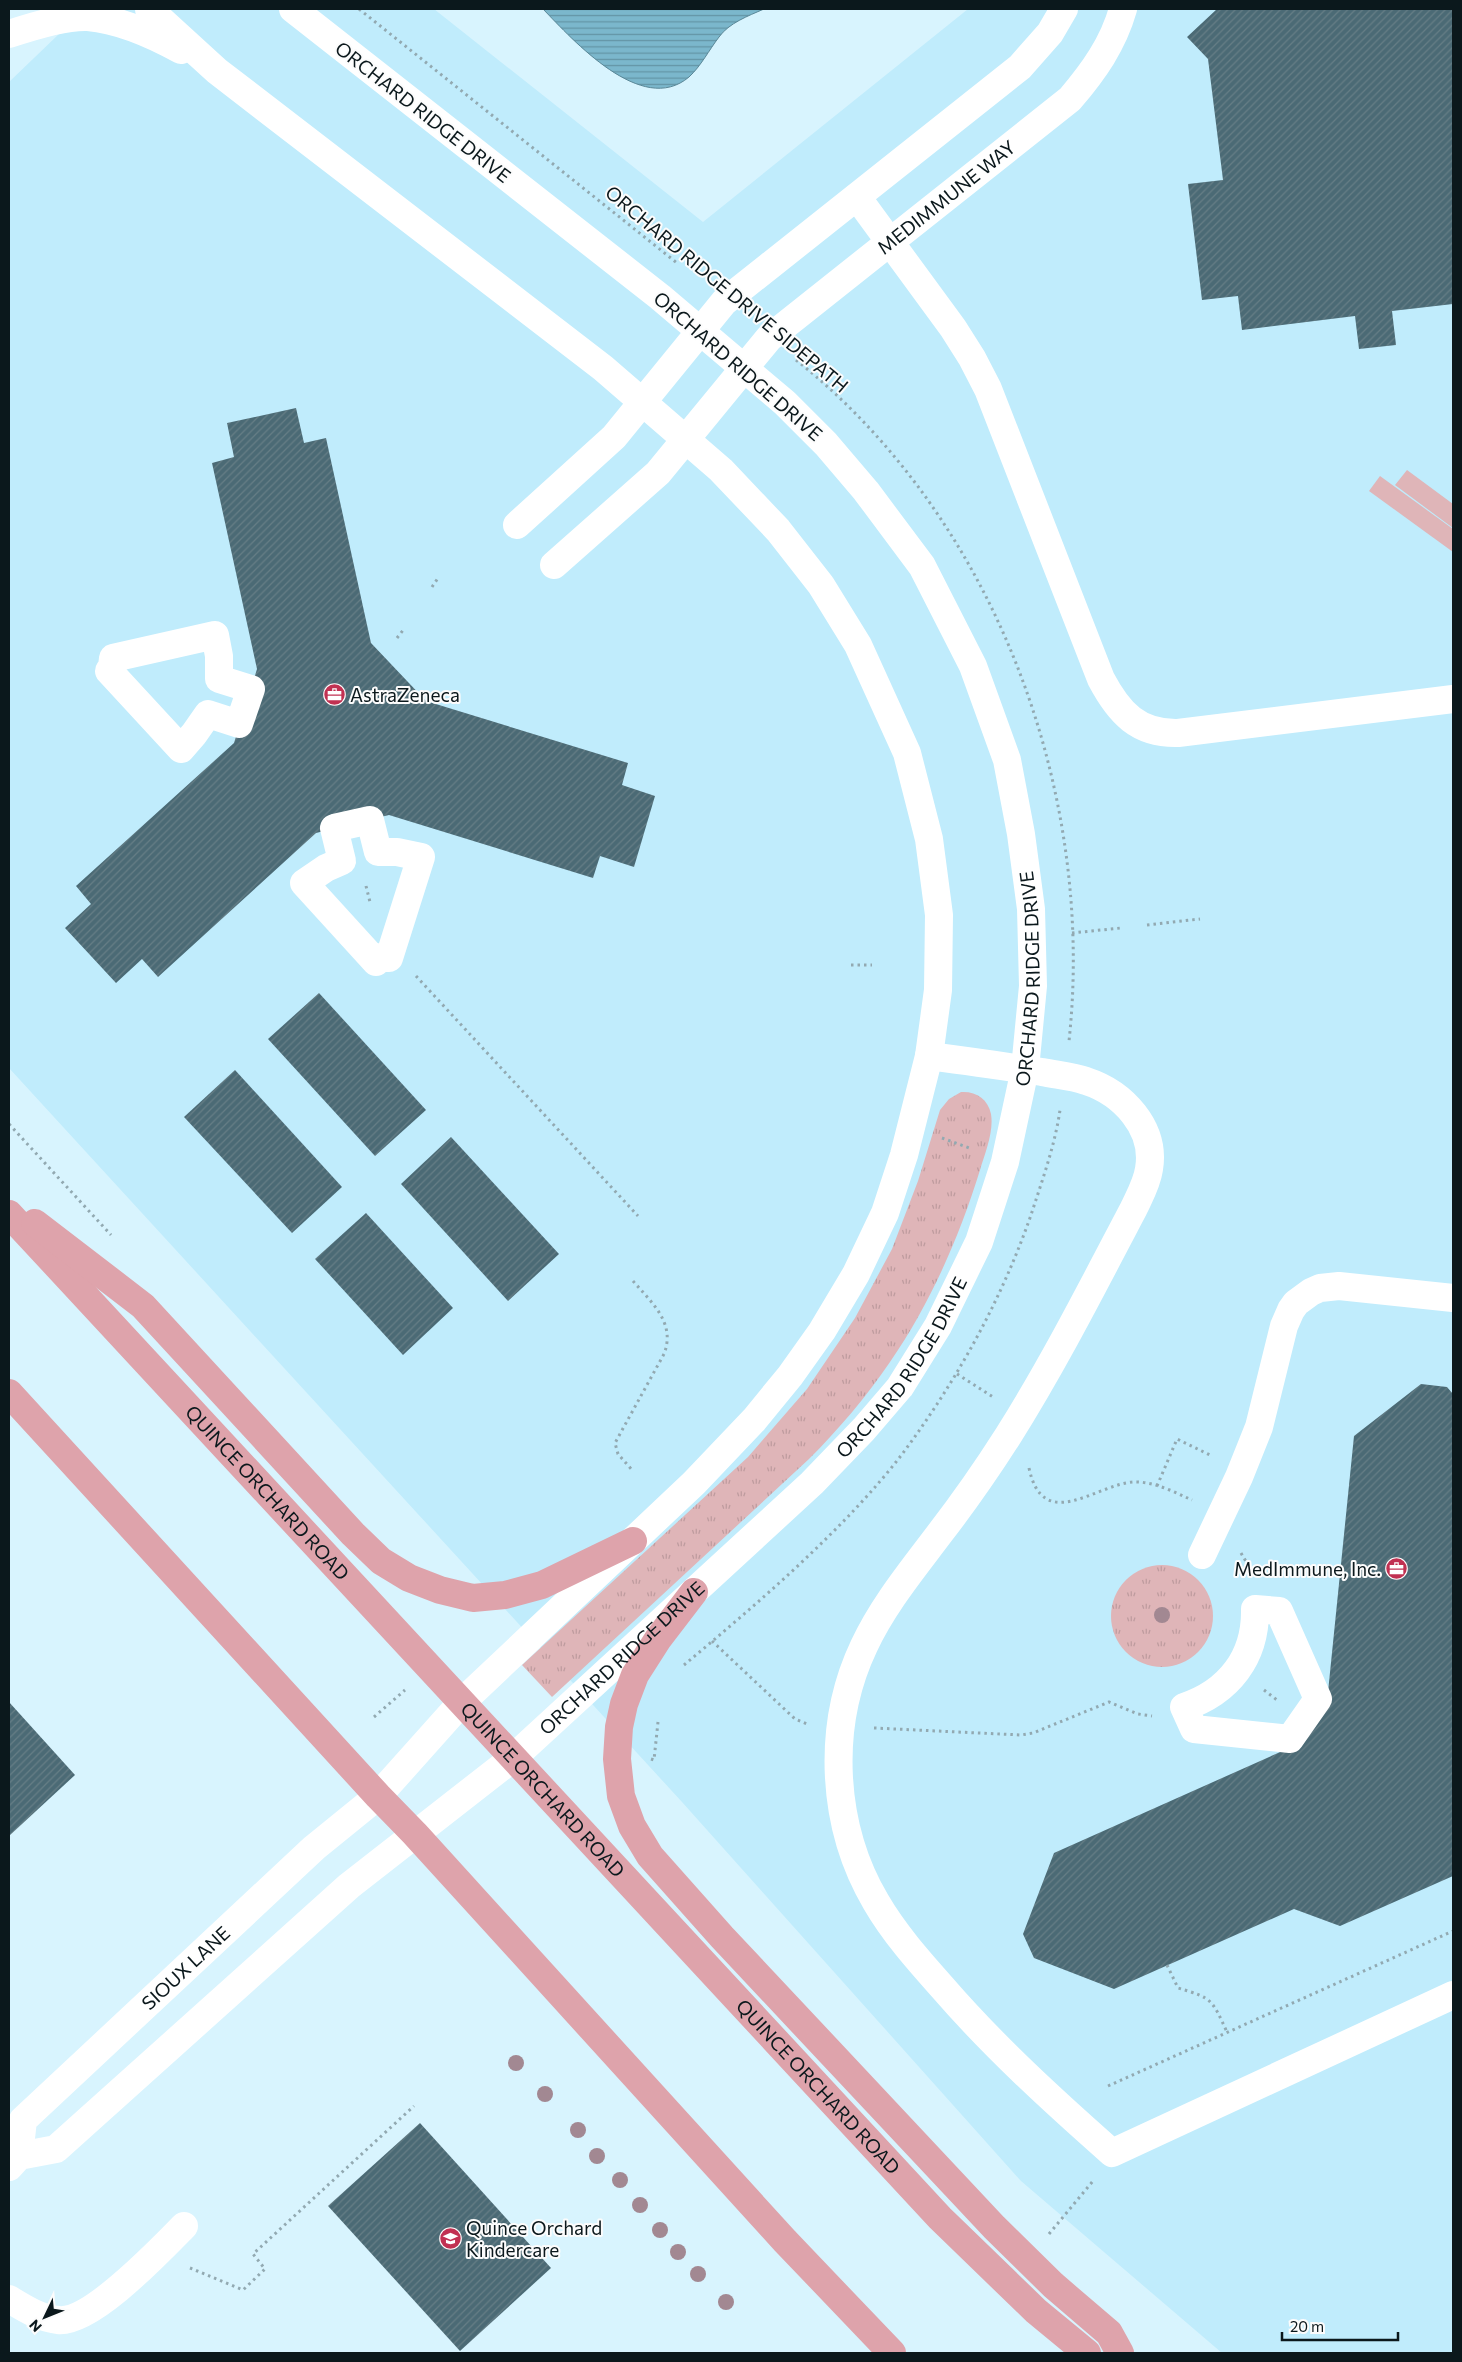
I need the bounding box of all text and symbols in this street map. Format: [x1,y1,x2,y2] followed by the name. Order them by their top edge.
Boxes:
[331,36,515,187] street label: ORCHARD RIDGE DRIVE
[872,135,1020,259] street label: MEDIMMUNE WAY
[601,181,853,397] street label: ORCHARD RIDGE DRIVE SIDEPATH
[649,287,827,445] street label: ORCHARD RIDGE DRIVE
[322,683,346,707] office icon: AstraZeneca
[350,683,460,706] place label: AstraZeneca
[1010,870,1044,1088] street label: ORCHARD RIDGE DRIVE
[831,1273,971,1462] street label: ORCHARD RIDGE DRIVE
[181,1400,354,1585] street label: QUINCE ORCHARD ROAD
[1234,1557,1381,1580] place label: MedImmune, Inc.
[1385,1557,1409,1581] office icon: MedImmune, Inc.
[534,1576,709,1739] street label: ORCHARD RIDGE DRIVE
[456,1697,630,1882] street label: QUINCE ORCHARD ROAD
[137,1921,234,2014] street label: SIOUX LANE
[732,1994,905,2178] street label: QUINCE ORCHARD ROAD
[466,2216,602,2261] place label: Quince Orchard Kindercare
[438,2227,462,2251] school or university icon: Quince Orchard Kindercare
[20,2292,70,2342] north arrow
[1282,2310,1398,2342] scale bar
[25,2317,45,2336] text: N
[1290,2317,1324,2335] text: 20 m

